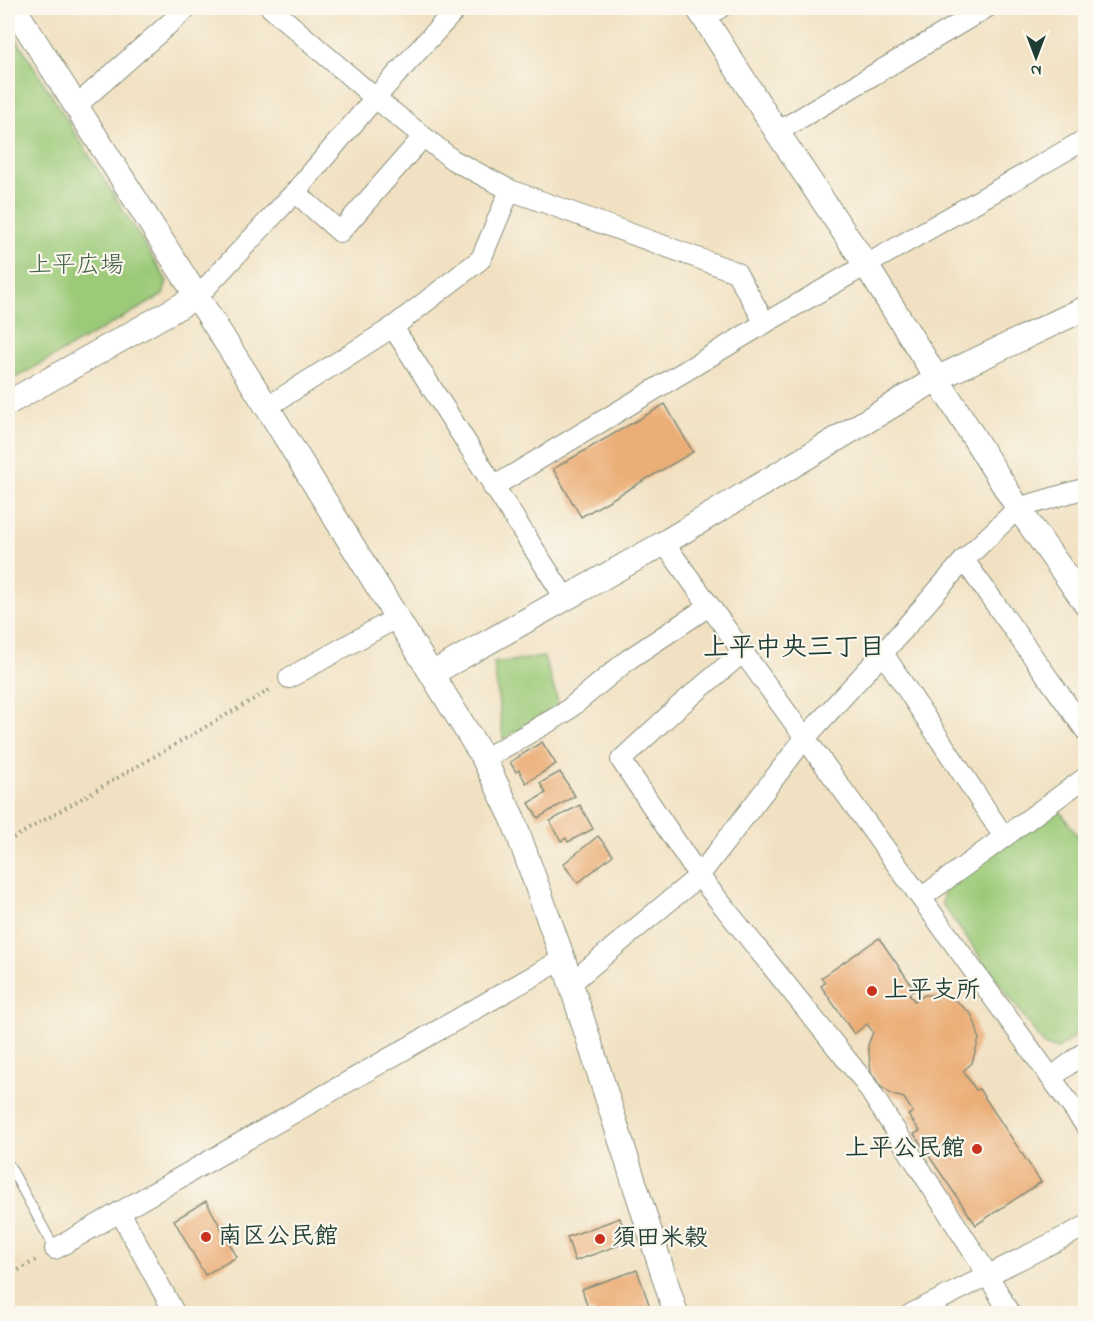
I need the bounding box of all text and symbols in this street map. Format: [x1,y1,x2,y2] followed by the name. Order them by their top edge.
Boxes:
[1006,27,1066,87] north arrow
[1030,58,1041,82] text: N
[28,249,124,284] park label: 上平広場
[703,630,885,668] district label: 上平中央三丁目
[884,974,980,1009] place label: 上平支所
[865,984,879,998] marker: 上平支所
[845,1132,965,1167] place label: 上平公民館
[970,1142,984,1156] marker: 上平公民館
[218,1220,338,1255] place label: 南区公民館
[612,1222,708,1257] place label: 須田米穀
[199,1230,213,1244] marker: 南区公民館
[593,1232,607,1246] marker: 須田米穀

